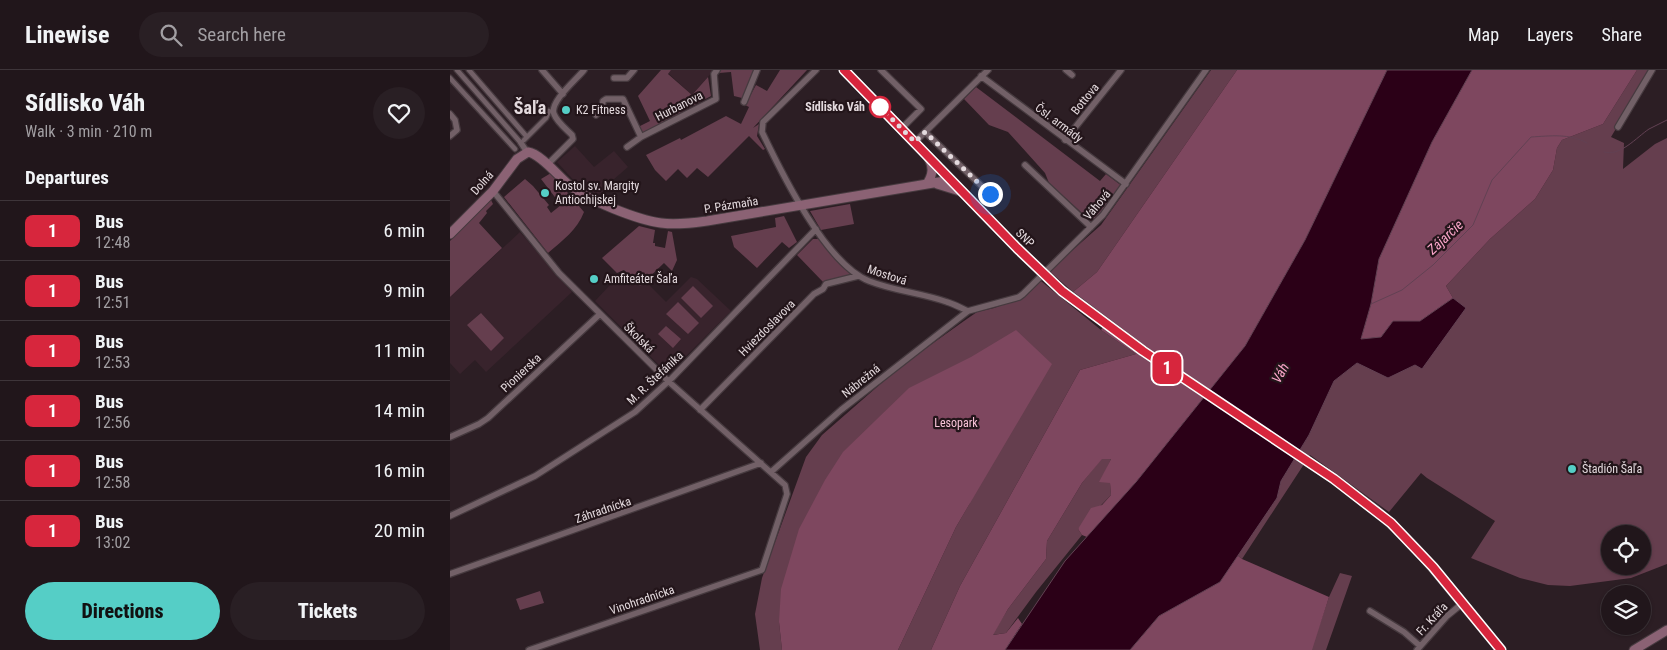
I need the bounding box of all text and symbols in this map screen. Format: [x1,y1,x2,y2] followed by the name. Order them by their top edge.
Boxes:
[139,12,489,57] search box
[25,21,109,49] text: Linewise
[157,21,185,49] icon: search
[197,23,286,46] text: Search here
[1468,24,1499,45] text: Map
[1527,24,1574,45] text: Layers
[1602,24,1642,45] text: Share
[1068,80,1102,118] street label: Bottova
[373,87,425,139] button: heart
[653,88,705,124] street label: Hurbanova
[25,89,145,117] text: Sídlisko Váh
[869,96,891,118] marker: Sídlisko Váh
[514,97,546,118] district label: Šaľa
[805,100,865,114] place label: Sídlisko Váh
[1032,100,1086,145] street label: Čsl. armády
[576,103,626,117] place label: K2 Fitness
[560,104,572,116] marker: K2 Fitness
[25,122,152,141] text: Walk · 3 min · 210 m
[25,166,109,189] text: Departures
[468,168,496,198] street label: Dolná
[555,179,639,207] place label: Kostol sv. Margity Antiochijskej
[978,182,1003,207] your location
[539,187,551,199] marker: Kostol sv. Margity Antiochijskej
[1080,187,1114,223] street label: Váhová
[703,194,759,216] street label: P. Pázmaňa
[95,210,124,233] text: Bus
[1423,217,1466,258] water label: Zájarčie
[383,219,425,242] text: 6 min
[48,220,57,241] text: 1
[1013,226,1037,250] street label: SNP
[95,233,130,252] text: 12:48
[865,262,909,288] street label: Mostová
[95,270,124,293] text: Bus
[604,271,678,286] place label: Amfiteáter Šaľa
[588,273,600,285] marker: Amfiteáter Šaľa
[383,279,425,302] text: 9 min
[48,280,57,301] text: 1
[95,293,130,312] text: 12:51
[736,297,798,359] street label: Hviezdoslavova
[621,319,658,356] street label: Školská
[95,330,124,353] text: Bus
[374,339,425,362] text: 11 min
[48,340,57,361] text: 1
[623,347,686,408] street label: M. R. Štefánika
[498,351,544,395] street label: Pionierska
[1151,352,1183,384] line badge: 1
[95,353,130,372] text: 12:53
[1162,357,1172,378] text: 1
[1268,360,1292,386] water label: Váh
[839,361,883,401] street label: Nábrežná
[95,390,124,413] text: Bus
[374,399,425,422] text: 14 min
[48,400,57,421] text: 1
[95,413,130,432] text: 12:56
[934,416,978,430] park label: Lesopark
[95,450,124,473] text: Bus
[374,459,425,482] text: 16 min
[48,460,57,481] text: 1
[1582,461,1642,476] place label: Štadión Šaľa
[1566,463,1578,475] marker: Štadión Šaľa
[95,473,130,492] text: 12:58
[573,494,633,526] street label: Záhradnícka
[95,510,124,533] text: Bus
[374,519,425,542] text: 20 min
[48,520,57,541] text: 1
[1601,525,1651,635] map controls
[1601,525,1651,575] button: locate
[95,533,130,552] text: 13:02
[25,582,220,640] button: Directions
[230,582,425,640] button: Tickets
[608,582,676,618] street label: Vinohradnícka
[1601,585,1651,635] button: layers
[1413,600,1451,638] street label: Fr. Kráľa

